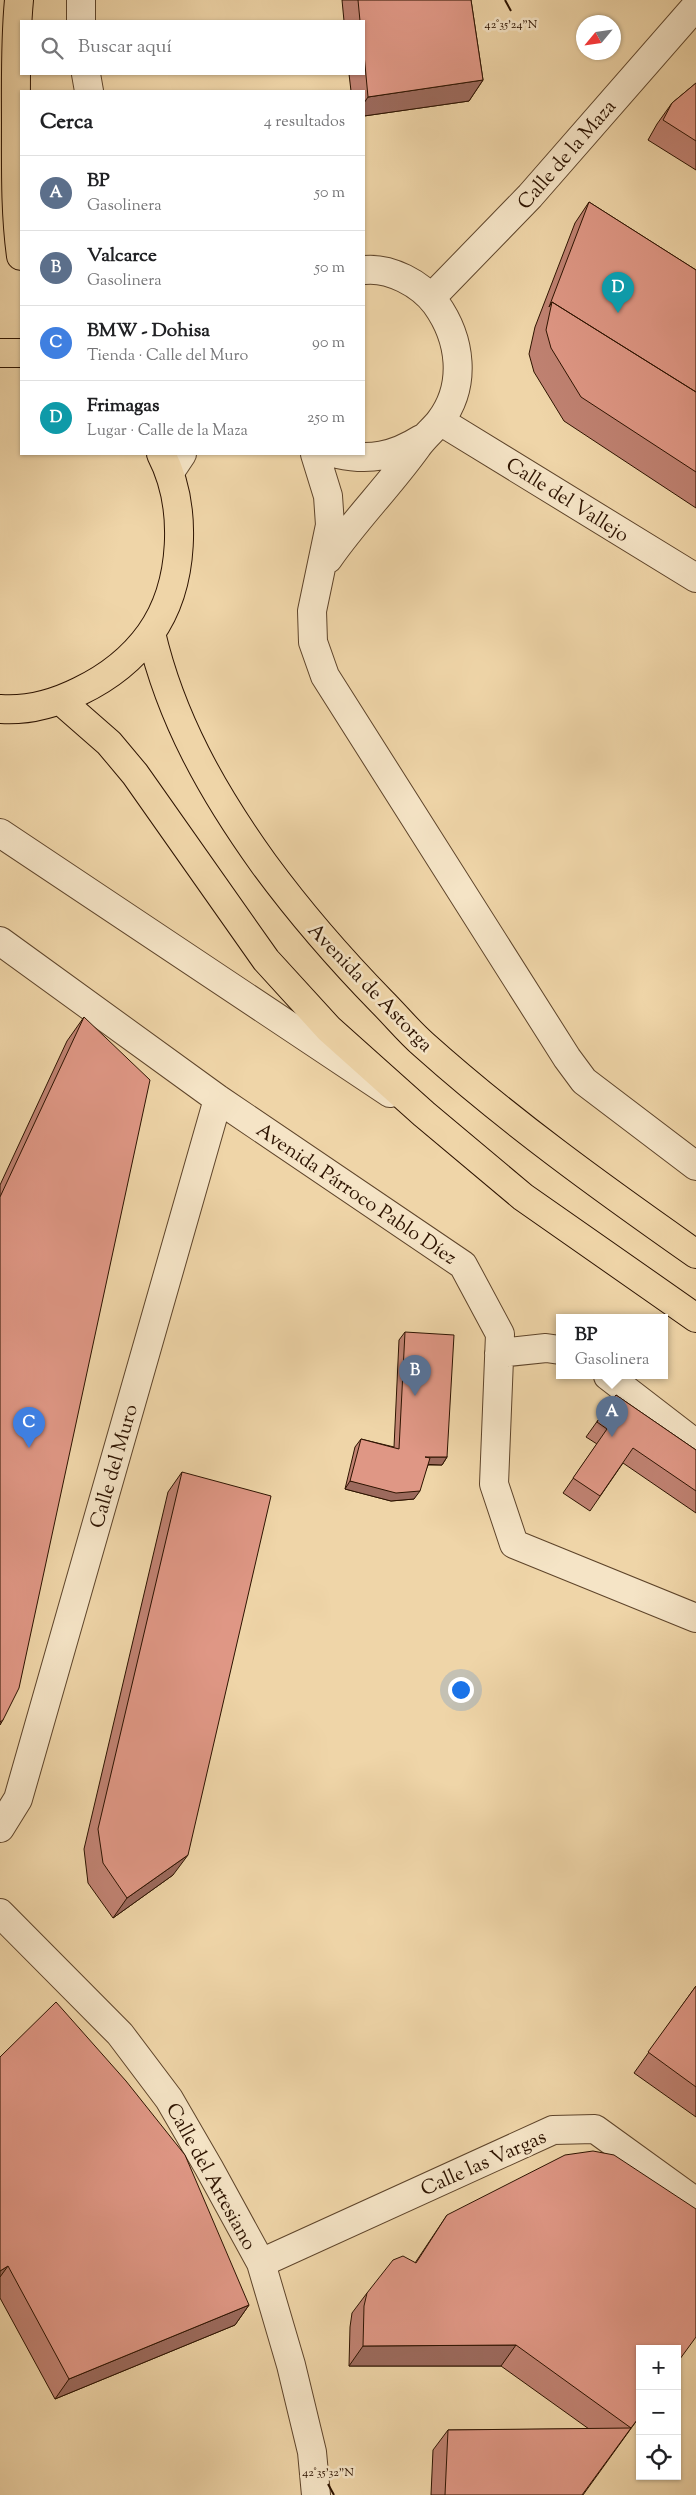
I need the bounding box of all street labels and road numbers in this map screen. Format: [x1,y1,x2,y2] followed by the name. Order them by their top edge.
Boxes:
[512,94,624,217] street label: Calle de la Maza
[499,452,634,551] street label: Calle del Vallejo
[300,918,439,1060] street label: Avenida de Astorga
[249,1117,462,1273] street label: Avenida Párroco Pablo Díez
[84,1401,147,1532] street label: Calle del Muro
[157,2098,262,2256] street label: Calle del Artesiano
[417,2124,552,2205] street label: Calle las Vargas

